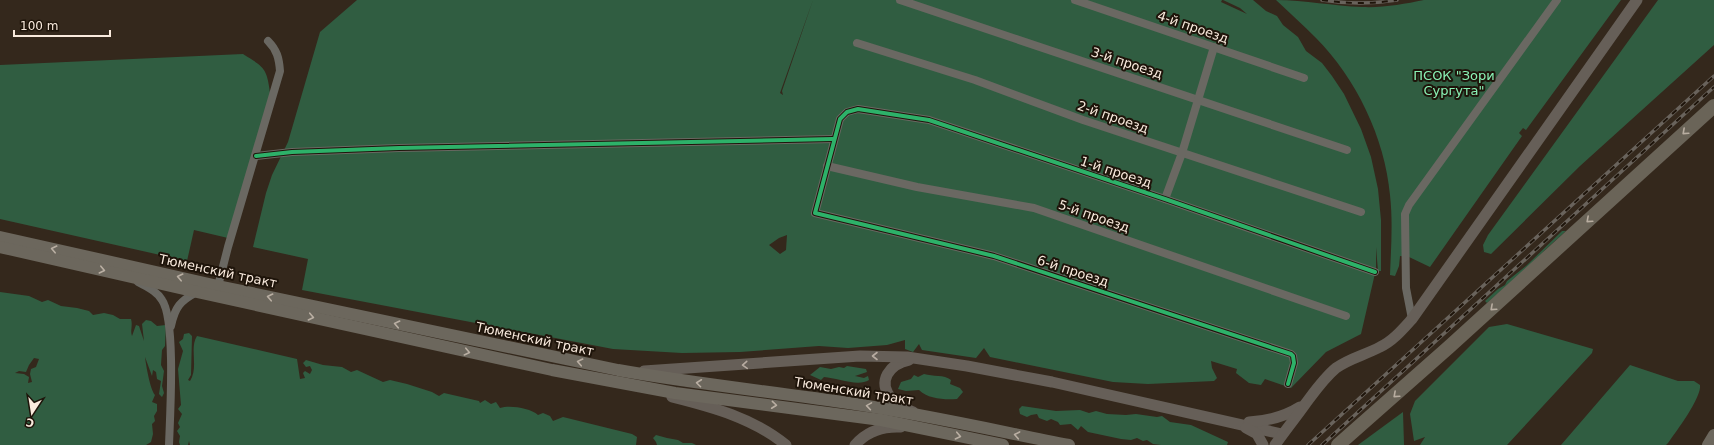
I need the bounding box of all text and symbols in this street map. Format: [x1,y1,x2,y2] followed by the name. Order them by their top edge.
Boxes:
[1156,8,1231,46] street label: 4-й проезд
[14,12,110,38] scale bar
[20,19,58,33] text: 100 m
[1089,44,1165,82] street label: 3-й проезд
[1413,68,1495,98] park label: ПСОК "Зори Сургута"
[1076,98,1151,136] street label: 2-й проезд
[1682,128,1690,135] one-way arrow
[1078,153,1154,191] street label: 1-й проезд
[1057,197,1132,235] street label: 5-й проезд
[1586,215,1594,223] one-way arrow
[50,245,57,253] one-way arrow
[157,251,279,291] street label: Тюменский тракт
[1035,252,1111,290] street label: 6-й проезд
[99,266,105,274] one-way arrow
[177,274,184,282] one-way arrow
[266,293,273,301] one-way arrow
[1490,303,1498,310] one-way arrow
[308,313,314,321] one-way arrow
[474,319,596,359] street label: Тюменский тракт
[394,320,400,328] one-way arrow
[463,347,470,355] one-way arrow
[872,352,878,360] one-way arrow
[577,359,583,367] one-way arrow
[742,360,748,369] one-way arrow
[792,374,915,408] street label: Тюменский тракт
[696,379,702,388] one-way arrow
[1394,390,1401,397] one-way arrow
[12,393,52,433] north arrow
[771,400,777,409] one-way arrow
[866,402,873,411] one-way arrow
[25,415,35,429] text: С
[954,431,961,439] one-way arrow
[1014,431,1020,439] one-way arrow

